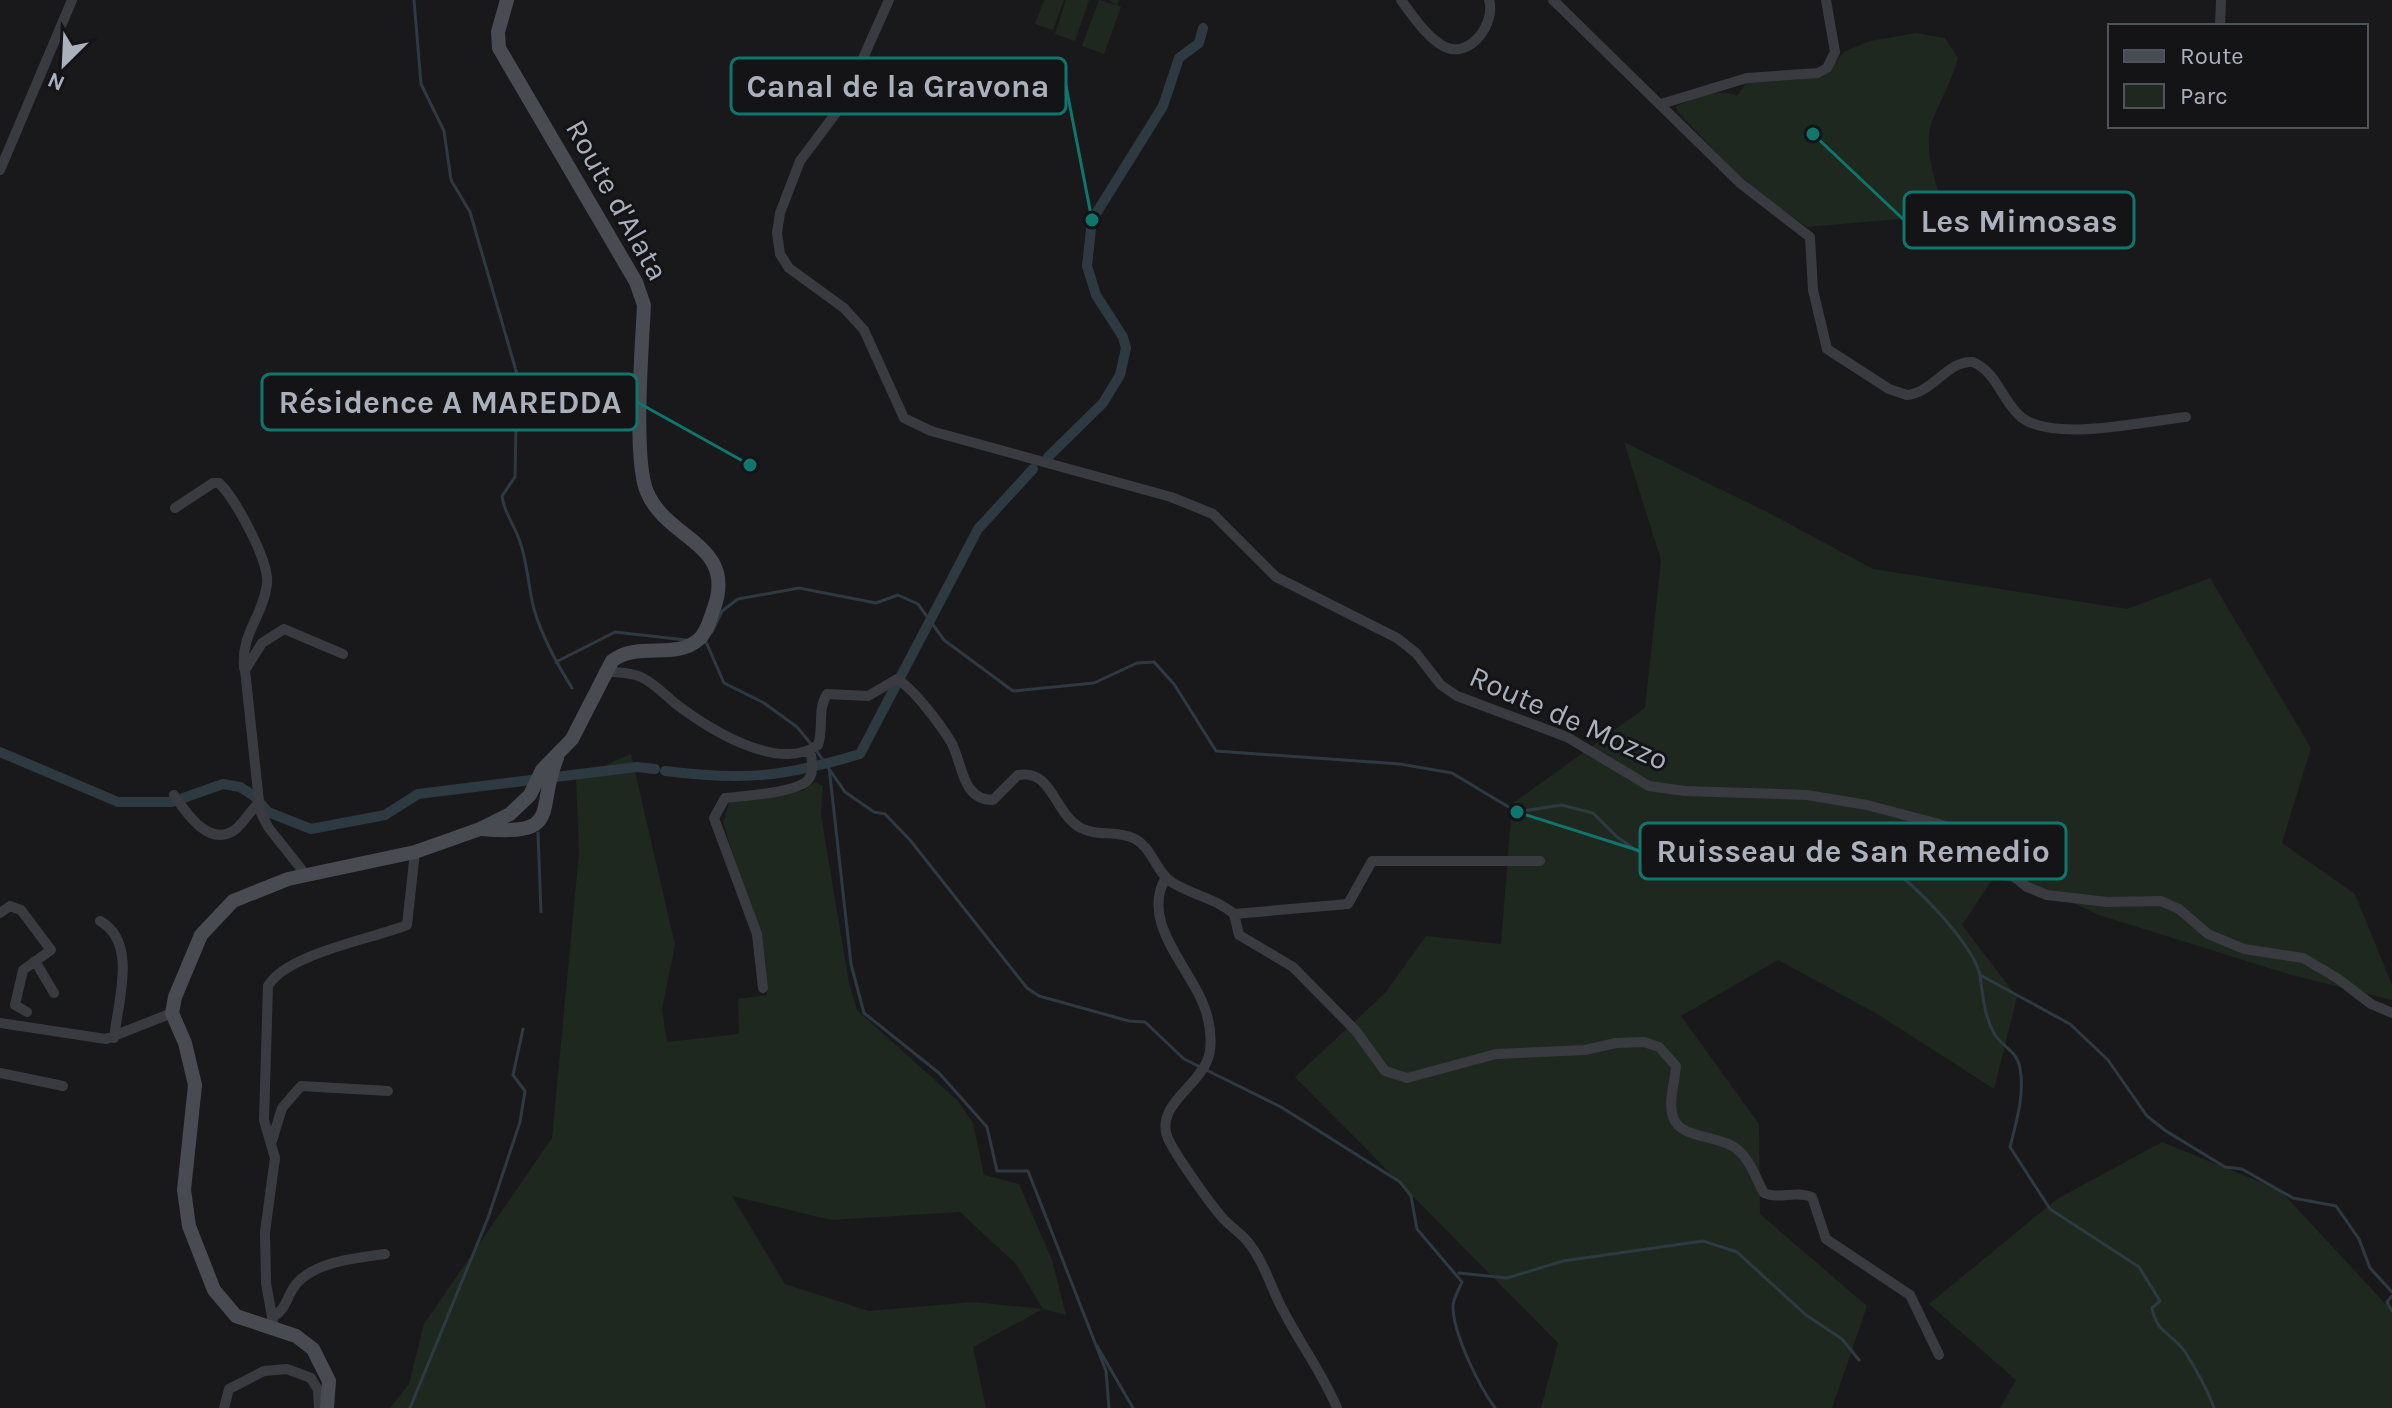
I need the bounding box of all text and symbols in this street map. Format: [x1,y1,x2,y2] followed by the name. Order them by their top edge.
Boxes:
[24,24,104,104] north arrow
[2108,24,2368,128] legend
[2180,42,2244,70] text: Route
[731,58,1066,114] callout: Canal de la Gravona
[44,66,69,96] text: N
[746,68,1050,105] text: Canal de la Gravona
[2180,82,2228,110] text: Parc
[558,113,676,287] street label: Route d'Alata
[1904,192,2134,248] callout: Les Mimosas
[1920,203,2118,240] text: Les Mimosas
[262,374,637,430] callout: Résidence A MAREDDA
[279,384,621,421] text: Résidence A MAREDDA
[1464,658,1674,778] street label: Route de Mozzo
[1640,823,2066,879] callout: Ruisseau de San Remedio
[1656,833,2050,870] text: Ruisseau de San Remedio

